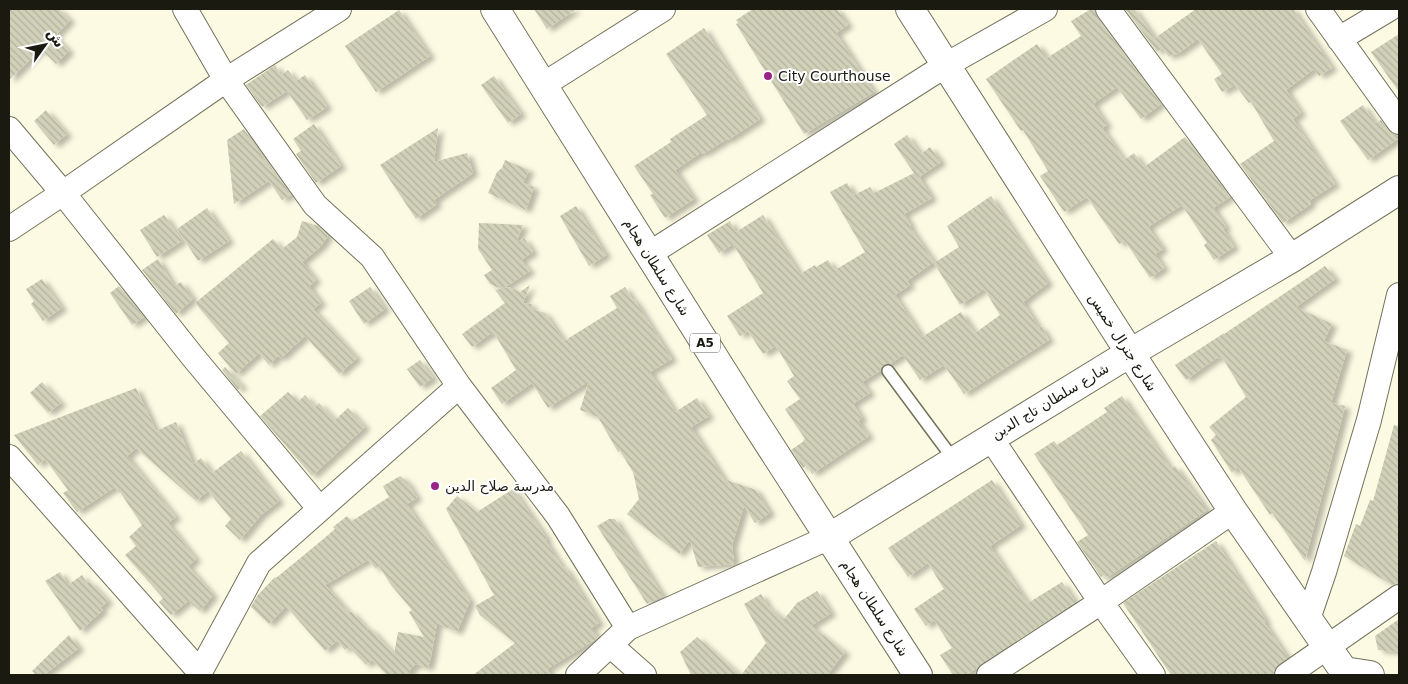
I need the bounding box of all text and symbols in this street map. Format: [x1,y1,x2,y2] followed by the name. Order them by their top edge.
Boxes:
[20,20,70,70] north arrow
[44,25,68,50] text: ش
[778,68,891,84] place label: City Courthouse
[762,70,774,82] marker: City Courthouse
[620,215,693,319] street label: شارع سلطان هجام
[1085,290,1161,394] street label: شارع جنرال خميس
[690,333,720,352] road number: A5
[988,360,1112,443] street label: شارع سلطان تاج الدين
[445,478,554,495] place label: مدرسة صلاح الدين
[429,480,441,492] marker: مدرسة صلاح الدين
[837,557,912,660] street label: شارع سلطان هجام

